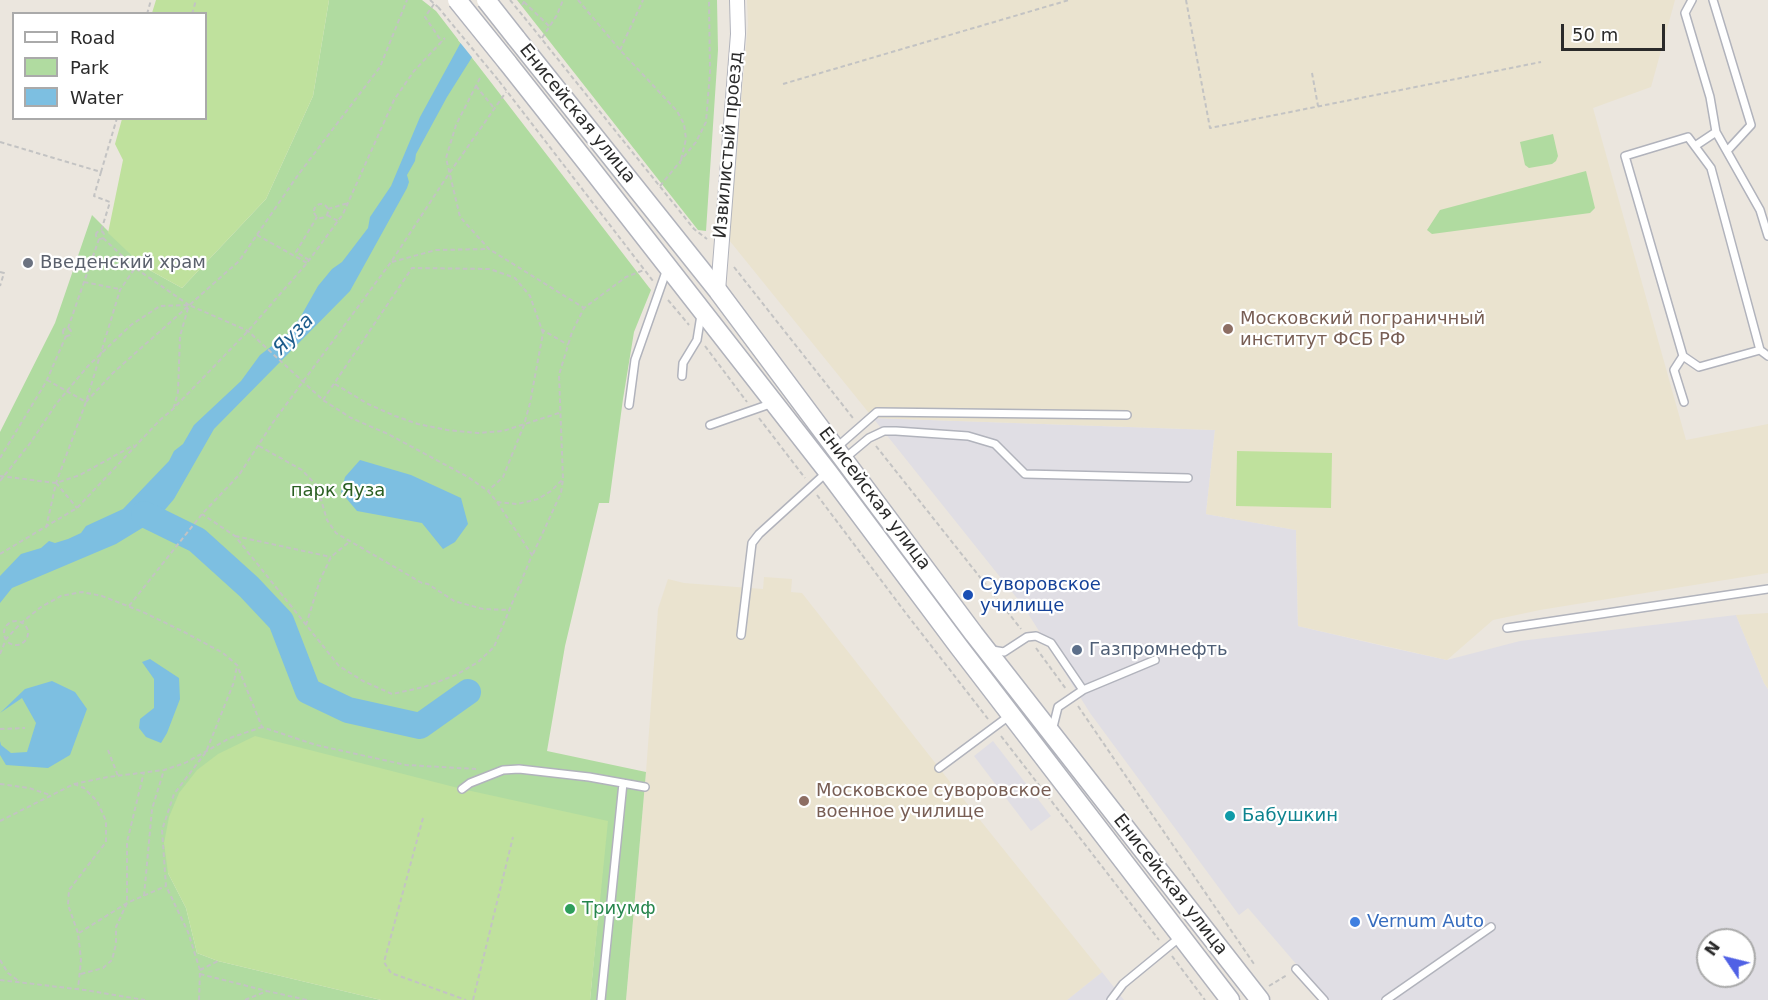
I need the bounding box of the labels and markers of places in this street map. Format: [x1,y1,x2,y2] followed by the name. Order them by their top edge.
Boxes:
[40,252,206,274] place label: Введенский храм
[21,256,35,270] marker: Введенский храм
[1240,308,1485,350] place label: Московский пограничный институт ФСБ РФ
[1221,322,1235,336] marker: Московский пограничный институт ФСБ РФ
[980,574,1101,616] place label: Суворовское училище
[961,588,975,602] marker: Суворовское училище
[1089,639,1228,661] place label: Газпромнефть
[1070,643,1084,657] marker: Газпромнефть
[816,780,1052,822] place label: Московское суворовское военное училище
[797,794,811,808] marker: Московское суворовское военное училище
[1242,805,1338,827] place label: Бабушкин
[1223,809,1237,823] marker: Бабушкин
[582,898,656,920] place label: Триумф
[563,902,577,916] marker: Триумф
[1367,911,1484,933] place label: Vernum Auto
[1348,915,1362,929] marker: Vernum Auto

